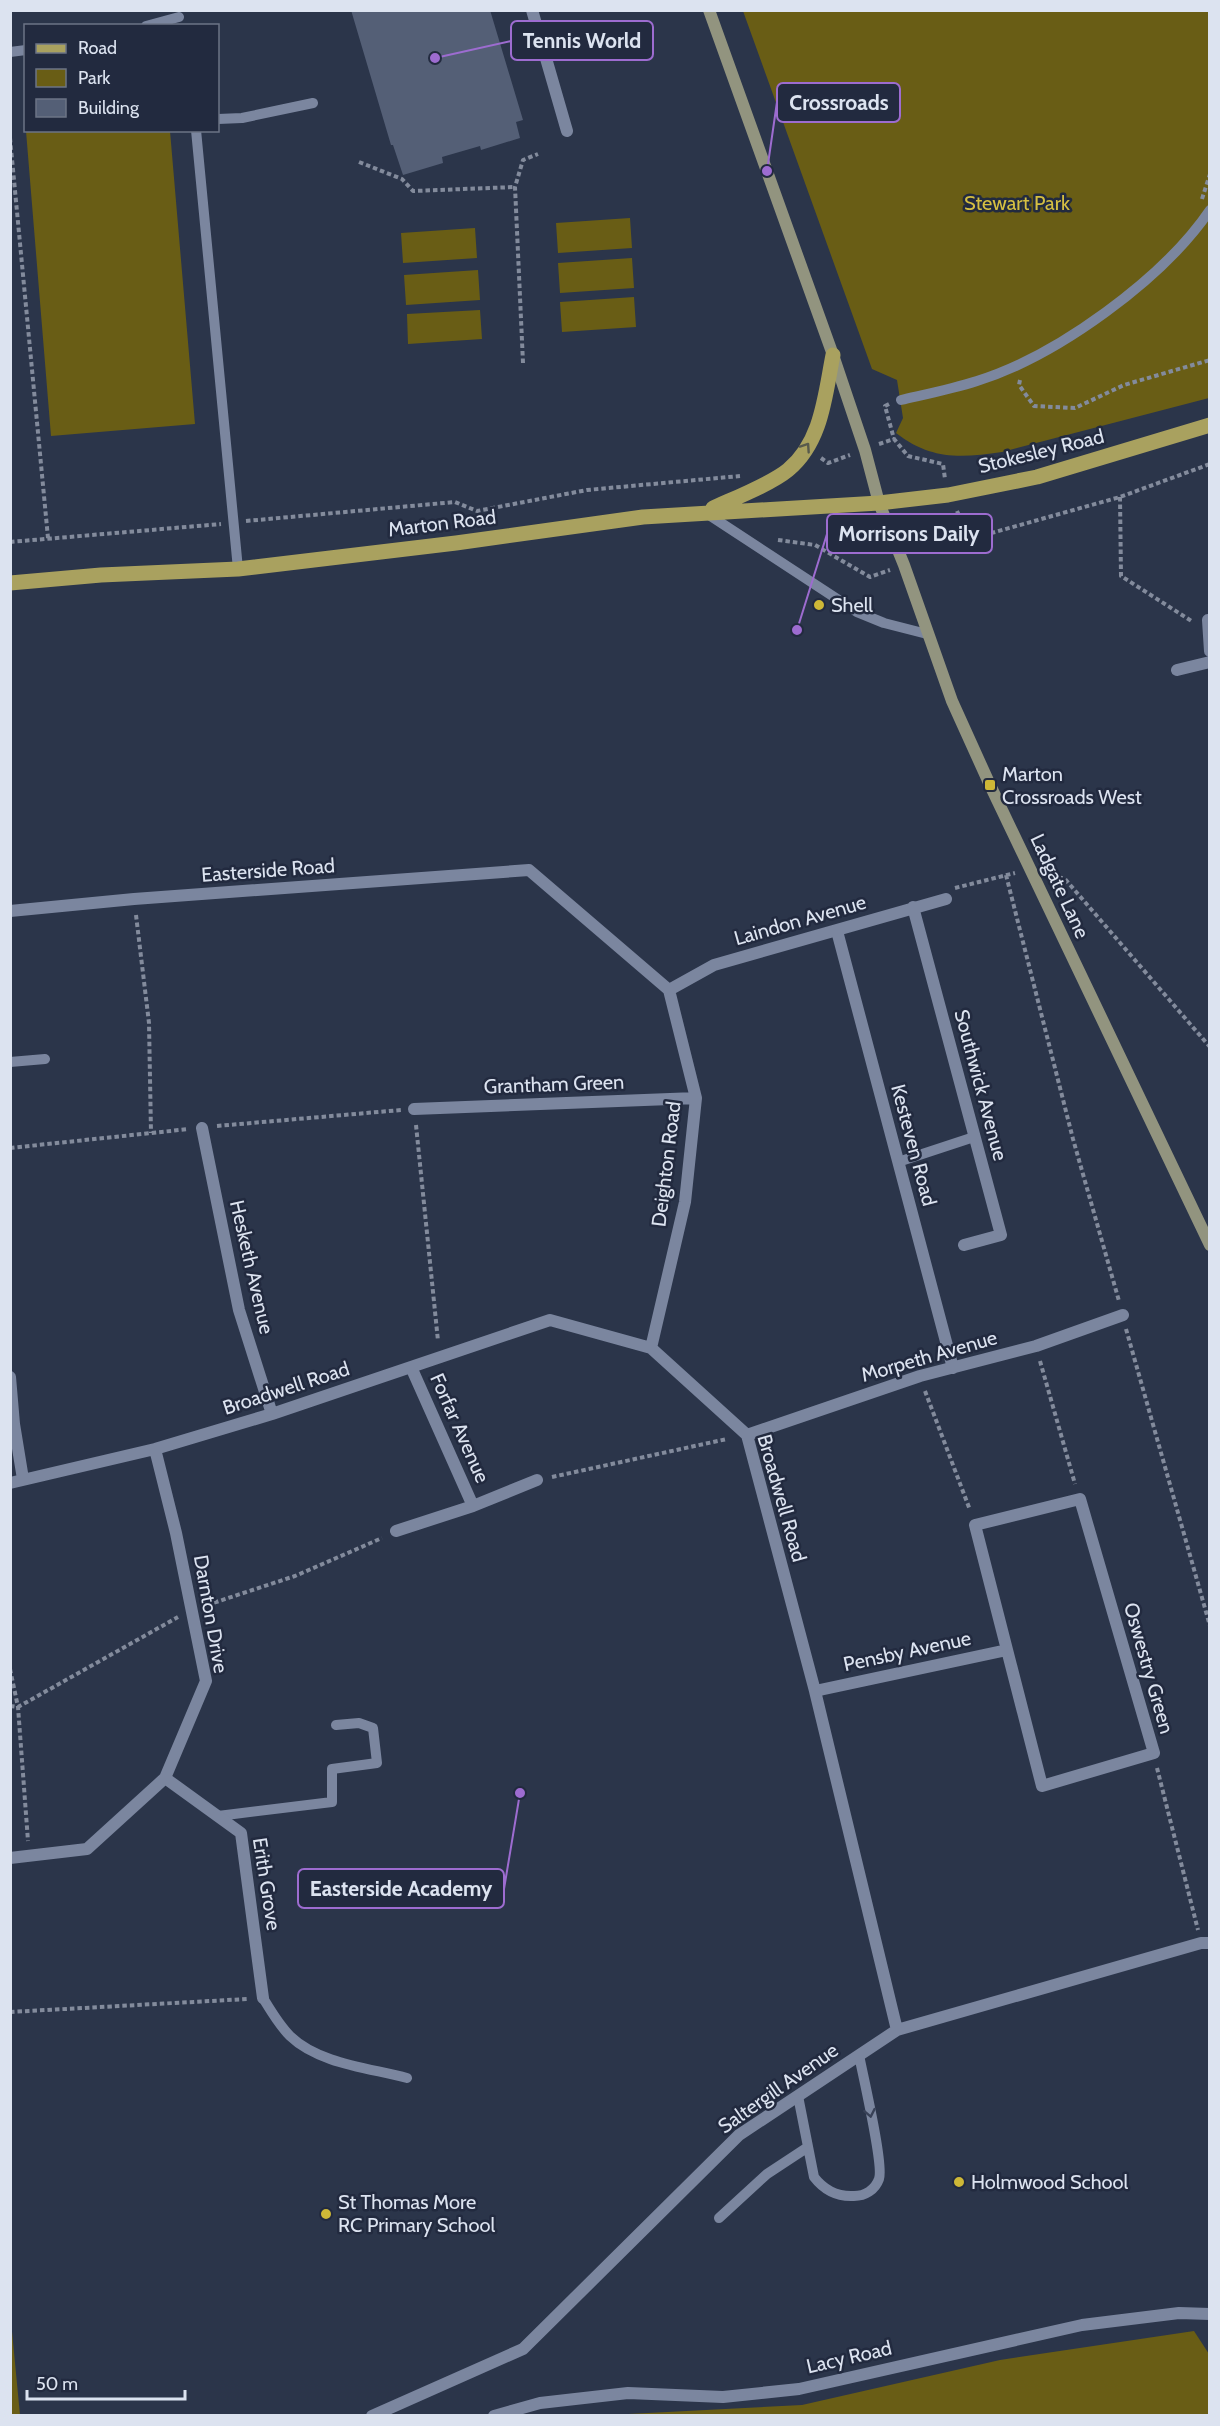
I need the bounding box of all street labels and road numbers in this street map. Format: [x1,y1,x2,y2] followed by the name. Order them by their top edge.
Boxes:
[976,424,1106,478] street label: Stokesley Road
[387,504,497,542] street label: Marton Road
[1025,830,1095,942] street label: Ladgate Lane
[200,853,336,887] street label: Easterside Road
[731,890,869,950] street label: Laindon Avenue
[949,1007,1013,1163] street label: Southwick Avenue
[483,1070,625,1098] street label: Grantham Green
[886,1082,942,1208] street label: Kesteven Road
[646,1100,686,1228] street label: Deighton Road
[225,1198,279,1336] street label: Hesketh Avenue
[858,1325,1000,1387] street label: Morpeth Avenue
[220,1356,352,1420] street label: Broadwell Road
[425,1370,495,1486] street label: Forfar Avenue
[752,1431,812,1565] street label: Broadwell Road
[189,1553,233,1675] street label: Darnton Drive
[1119,1600,1179,1736] street label: Oswestry Green
[841,1626,973,1676] street label: Pensby Avenue
[248,1836,286,1932] street label: Erith Grove
[713,2038,843,2138] street label: Saltergill Avenue
[804,2336,894,2378] street label: Lacy Road

